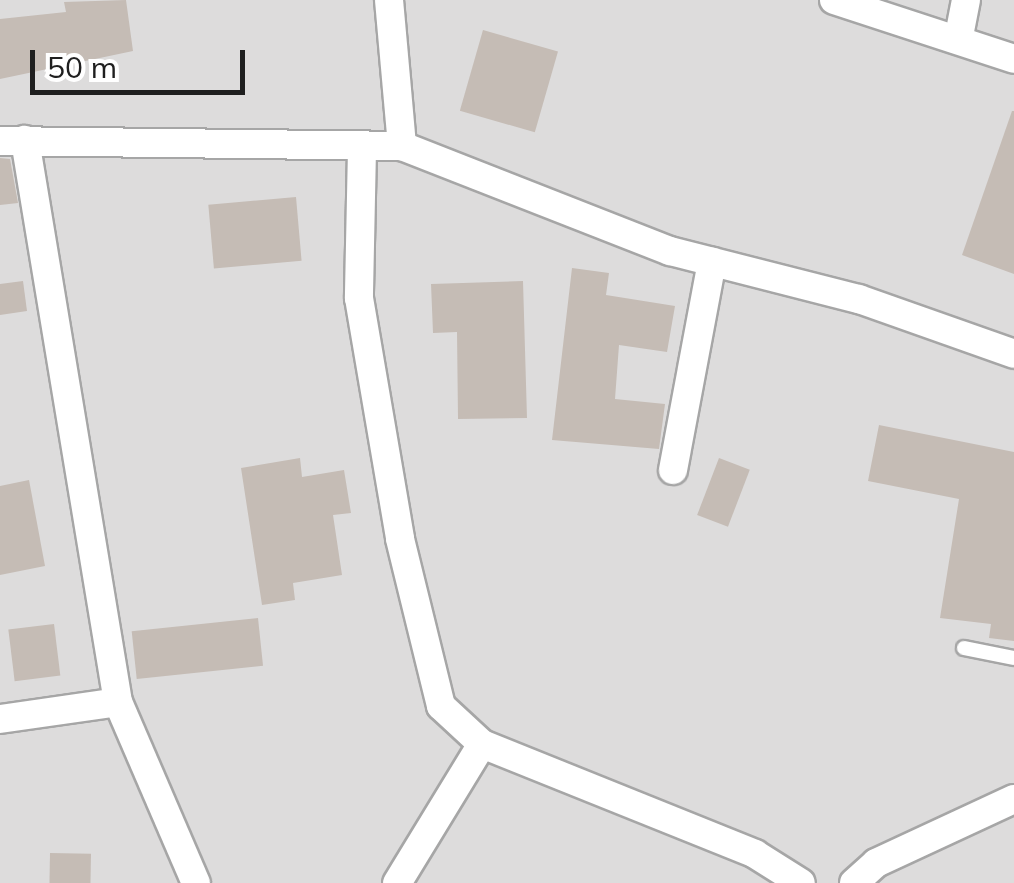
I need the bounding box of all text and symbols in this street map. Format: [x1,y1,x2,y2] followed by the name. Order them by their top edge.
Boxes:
[35,30,250,92] scale bar
[47,48,117,86] text: 50 m

